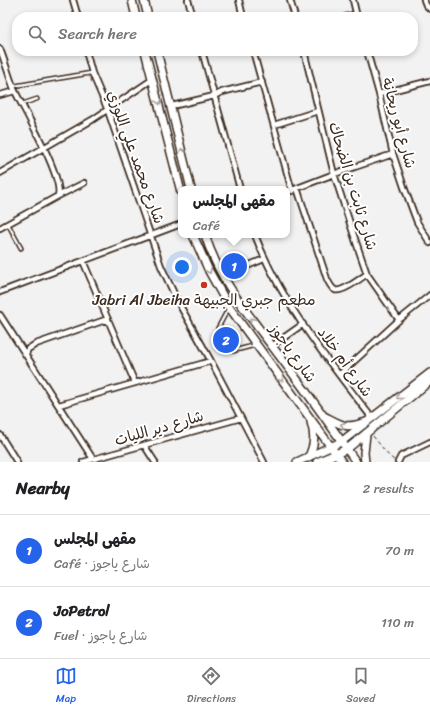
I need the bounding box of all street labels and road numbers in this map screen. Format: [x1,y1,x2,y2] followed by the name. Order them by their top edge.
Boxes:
[374,75,424,171] street label: شارع أبو ريحانة
[100,87,172,227] street label: شارع محمد علي اللوزي
[321,118,385,254] street label: شارع ثابت بن الضحاك
[262,317,323,388] street label: شارع ياجوز
[310,321,380,403] street label: شارع أم خلاد
[111,403,207,453] street label: شارع دير الليات

